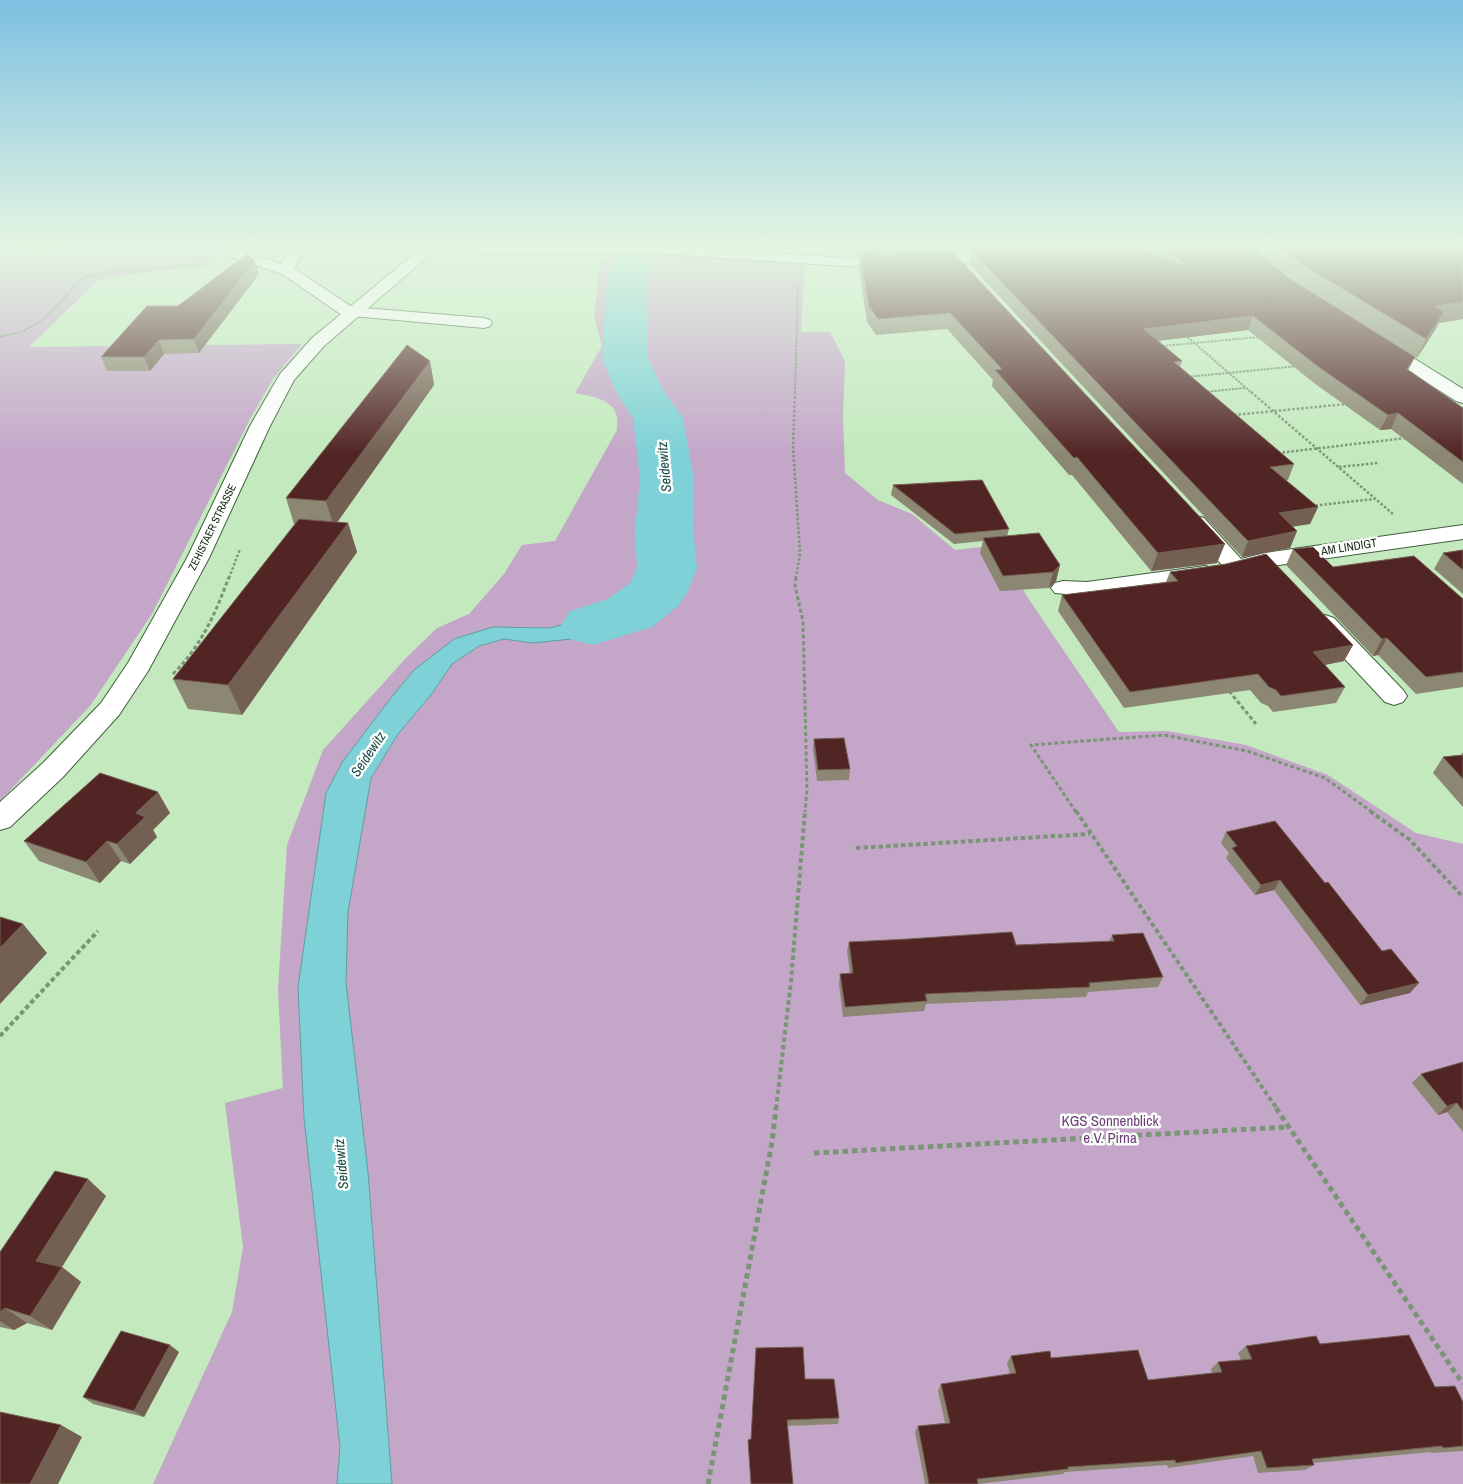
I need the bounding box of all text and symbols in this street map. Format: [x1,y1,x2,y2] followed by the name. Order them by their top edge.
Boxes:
[653,441,675,493] water label: Seidewitz
[185,481,239,573] street label: ZEHISTAER STRASSE
[1319,535,1378,559] street label: AM LINDIGT
[346,728,390,780] water label: Seidewitz
[1061,1110,1159,1148] park label: KGS Sonnenblick e.V. Pirna
[330,1138,352,1190] water label: Seidewitz

